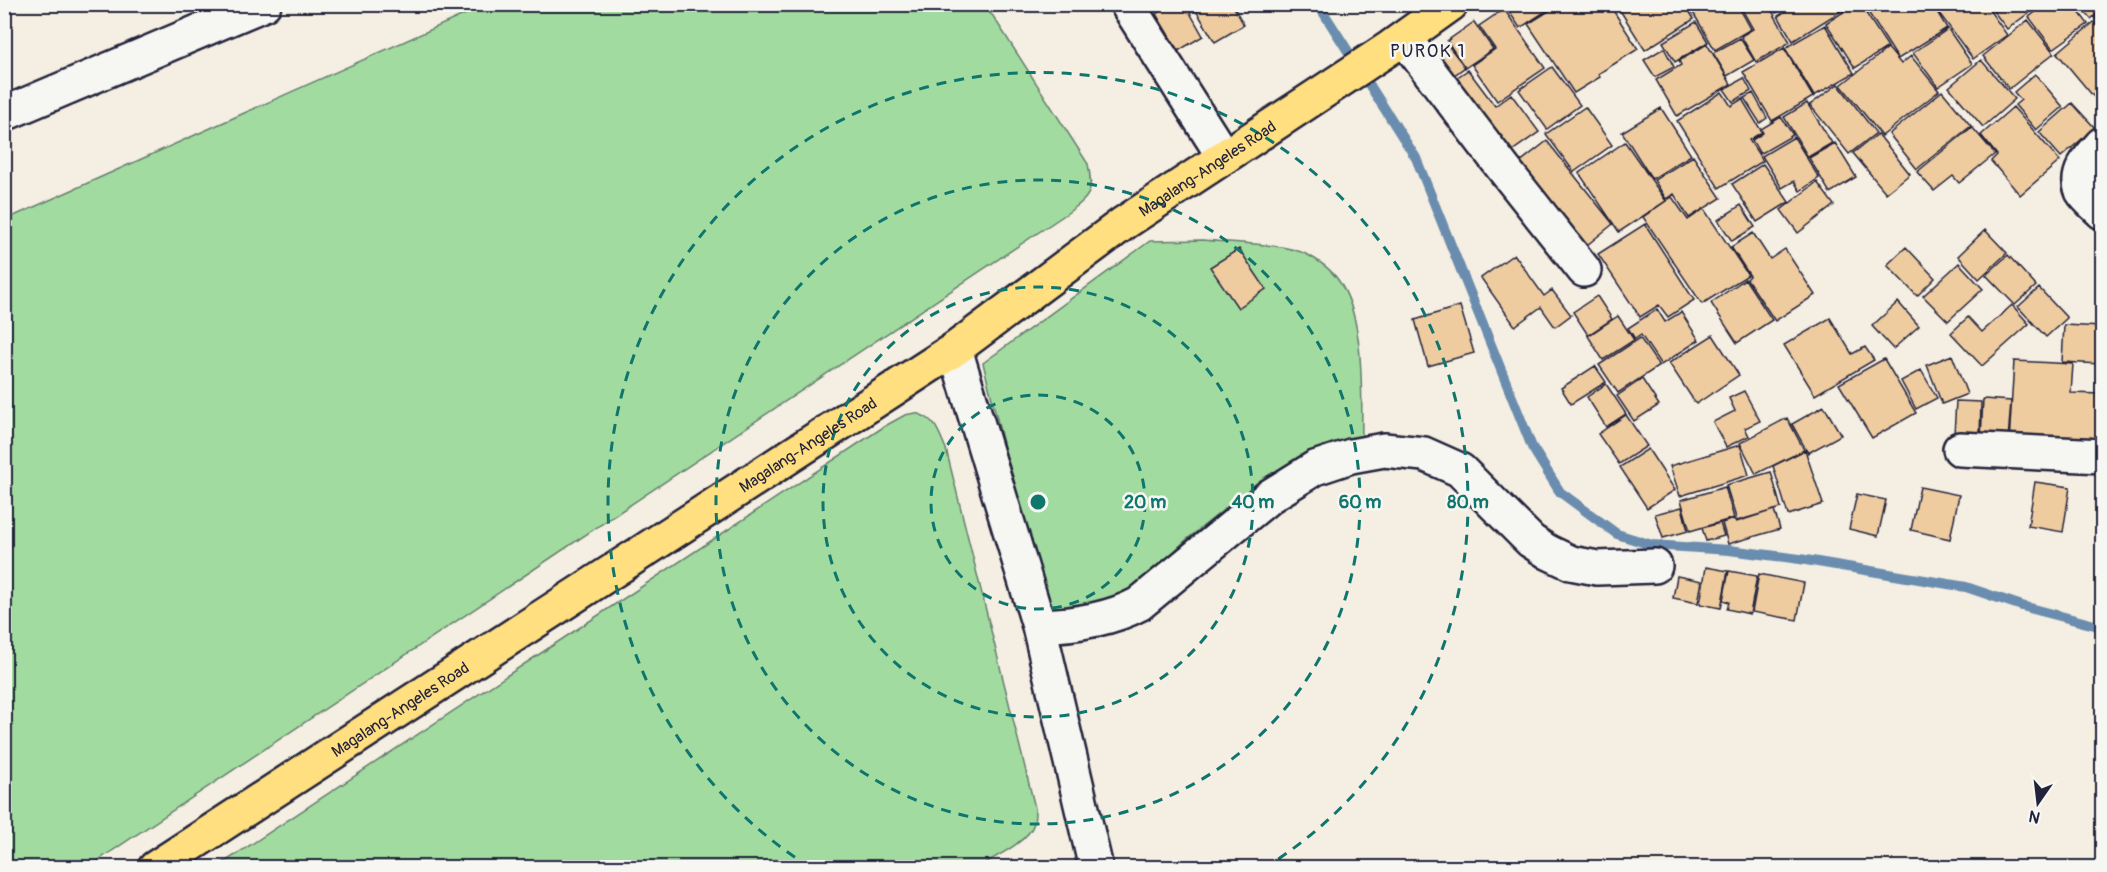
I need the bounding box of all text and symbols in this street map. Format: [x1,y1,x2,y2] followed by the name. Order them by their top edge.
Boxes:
[1390,40,1466,63] district label: PUROK 1
[1135,117,1280,221] street label: Magalang-Angeles Road
[736,393,881,497] street label: Magalang-Angeles Road
[1124,491,1166,514] text: 20 m
[1232,491,1274,514] text: 40 m
[1339,491,1381,514] text: 60 m
[1447,491,1489,514] text: 80 m
[1028,492,1048,512] centre of rings
[328,658,473,762] street label: Magalang-Angeles Road
[2008,773,2068,833] north arrow
[2027,806,2042,828] text: N

